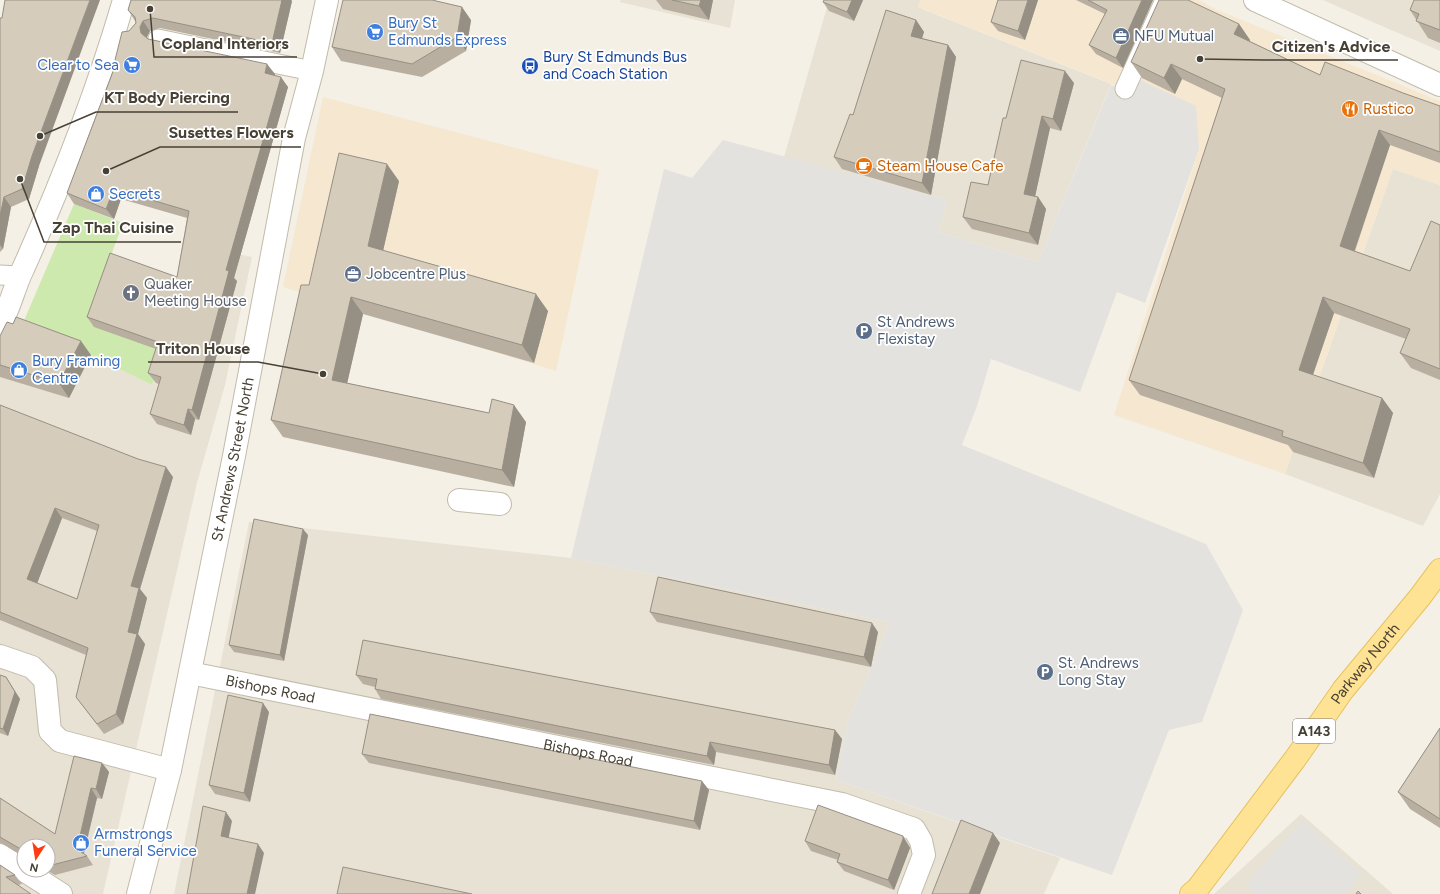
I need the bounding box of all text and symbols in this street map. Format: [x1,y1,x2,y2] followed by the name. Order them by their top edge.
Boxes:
[388,14,507,49] place label: Bury St Edmunds Express
[365,22,385,42] supermarket icon: Bury St Edmunds Express
[1111,26,1131,46] office icon: NFU Mutual
[1134,27,1214,45] place label: NFU Mutual
[154,29,297,57] callout: Copland Interiors
[1264,32,1398,60] callout: Citizen's Advice
[161,34,289,53] text: Copland Interiors
[1272,37,1390,56] text: Citizen's Advice
[543,48,687,83] place label: Bury St Edmunds Bus and Coach Station
[122,55,142,75] supermarket icon: Clear to Sea
[37,56,119,74] place label: Clear to Sea
[520,56,540,76] bus stop icon: Bury St Edmunds Bus and Coach Station
[96,84,238,112] callout: KT Body Piercing
[104,88,230,107] text: KT Body Piercing
[1340,99,1360,119] restaurant icon: Rustico
[1363,100,1414,118] place label: Rustico
[160,119,301,147] callout: Susettes Flowers
[168,123,294,142] text: Susettes Flowers
[854,156,874,176] cafe icon: Steam House Cafe
[877,157,1004,175] place label: Steam House Cafe
[86,184,106,204] shop icon: Secrets
[109,185,160,203] place label: Secrets
[44,214,181,242] callout: Zap Thai Cuisine
[52,218,174,237] text: Zap Thai Cuisine
[343,264,363,284] office icon: Jobcentre Plus
[366,265,466,283] place label: Jobcentre Plus
[144,275,247,310] place label: Quaker Meeting House
[121,283,141,303] church icon: Quaker Meeting House
[877,313,955,348] place label: St Andrews Flexistay
[854,321,874,341] parking icon: St Andrews Flexistay
[148,334,258,362] callout: Triton House
[156,339,250,358] text: Triton House
[32,352,120,387] place label: Bury Framing Centre
[9,360,29,380] shop icon: Bury Framing Centre
[208,376,258,543] street label: St Andrews Street North
[1327,620,1403,707] street label: Parkway North
[1058,654,1139,689] place label: St. Andrews Long Stay
[1035,662,1055,682] parking icon: St. Andrews Long Stay
[224,671,317,707] street label: Bishops Road
[1293,719,1335,743] road number: A143
[542,735,634,771] street label: Bishops Road
[94,825,197,860] place label: Armstrongs Funeral Service
[71,833,91,853] shop icon: Armstrongs Funeral Service
[16,838,56,878] north arrow
[29,860,40,875] text: N

